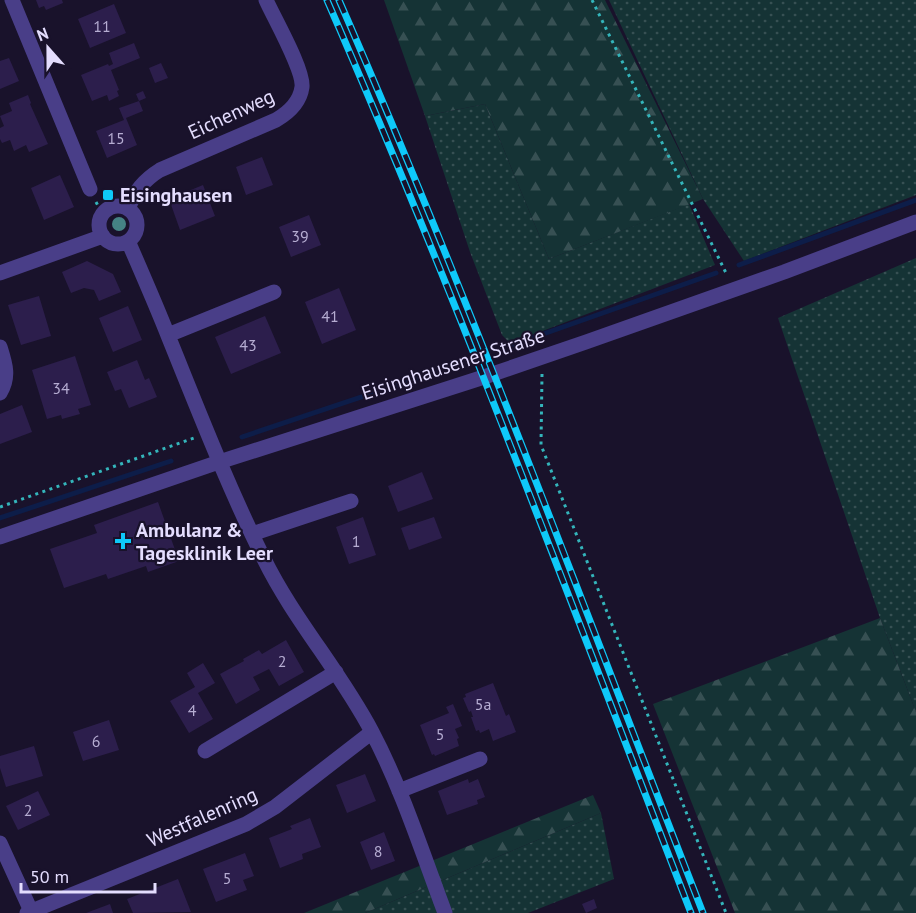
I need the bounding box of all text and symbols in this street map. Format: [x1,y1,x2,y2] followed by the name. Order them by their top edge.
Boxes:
[93,16,111,36] house number: 11
[18,18,78,78] north arrow
[34,23,51,45] text: N
[184,83,278,145] street label: Eichenweg
[107,128,125,148] house number: 15
[120,182,232,208] place label: Eisinghausen
[101,188,115,202] marker: Eisinghausen
[291,226,309,246] house number: 39
[321,306,339,326] house number: 41
[358,322,548,406] street label: Eisinghausener Straße
[239,335,257,355] house number: 43
[52,378,70,398] house number: 34
[136,517,273,566] place label: Ambulanz & Tagesklinik Leer
[352,531,360,551] house number: 1
[114,532,132,550] marker: Ambulanz & Tagesklinik Leer
[278,651,286,671] house number: 2
[475,694,491,714] house number: 5a
[188,700,197,720] house number: 4
[436,724,444,744] house number: 5
[92,731,100,751] house number: 6
[143,781,261,853] street label: Westfalenring
[24,800,32,820] house number: 2
[374,841,382,861] house number: 8
[21,856,154,894] scale bar
[30,865,69,888] text: 50 m
[223,868,231,888] house number: 5

